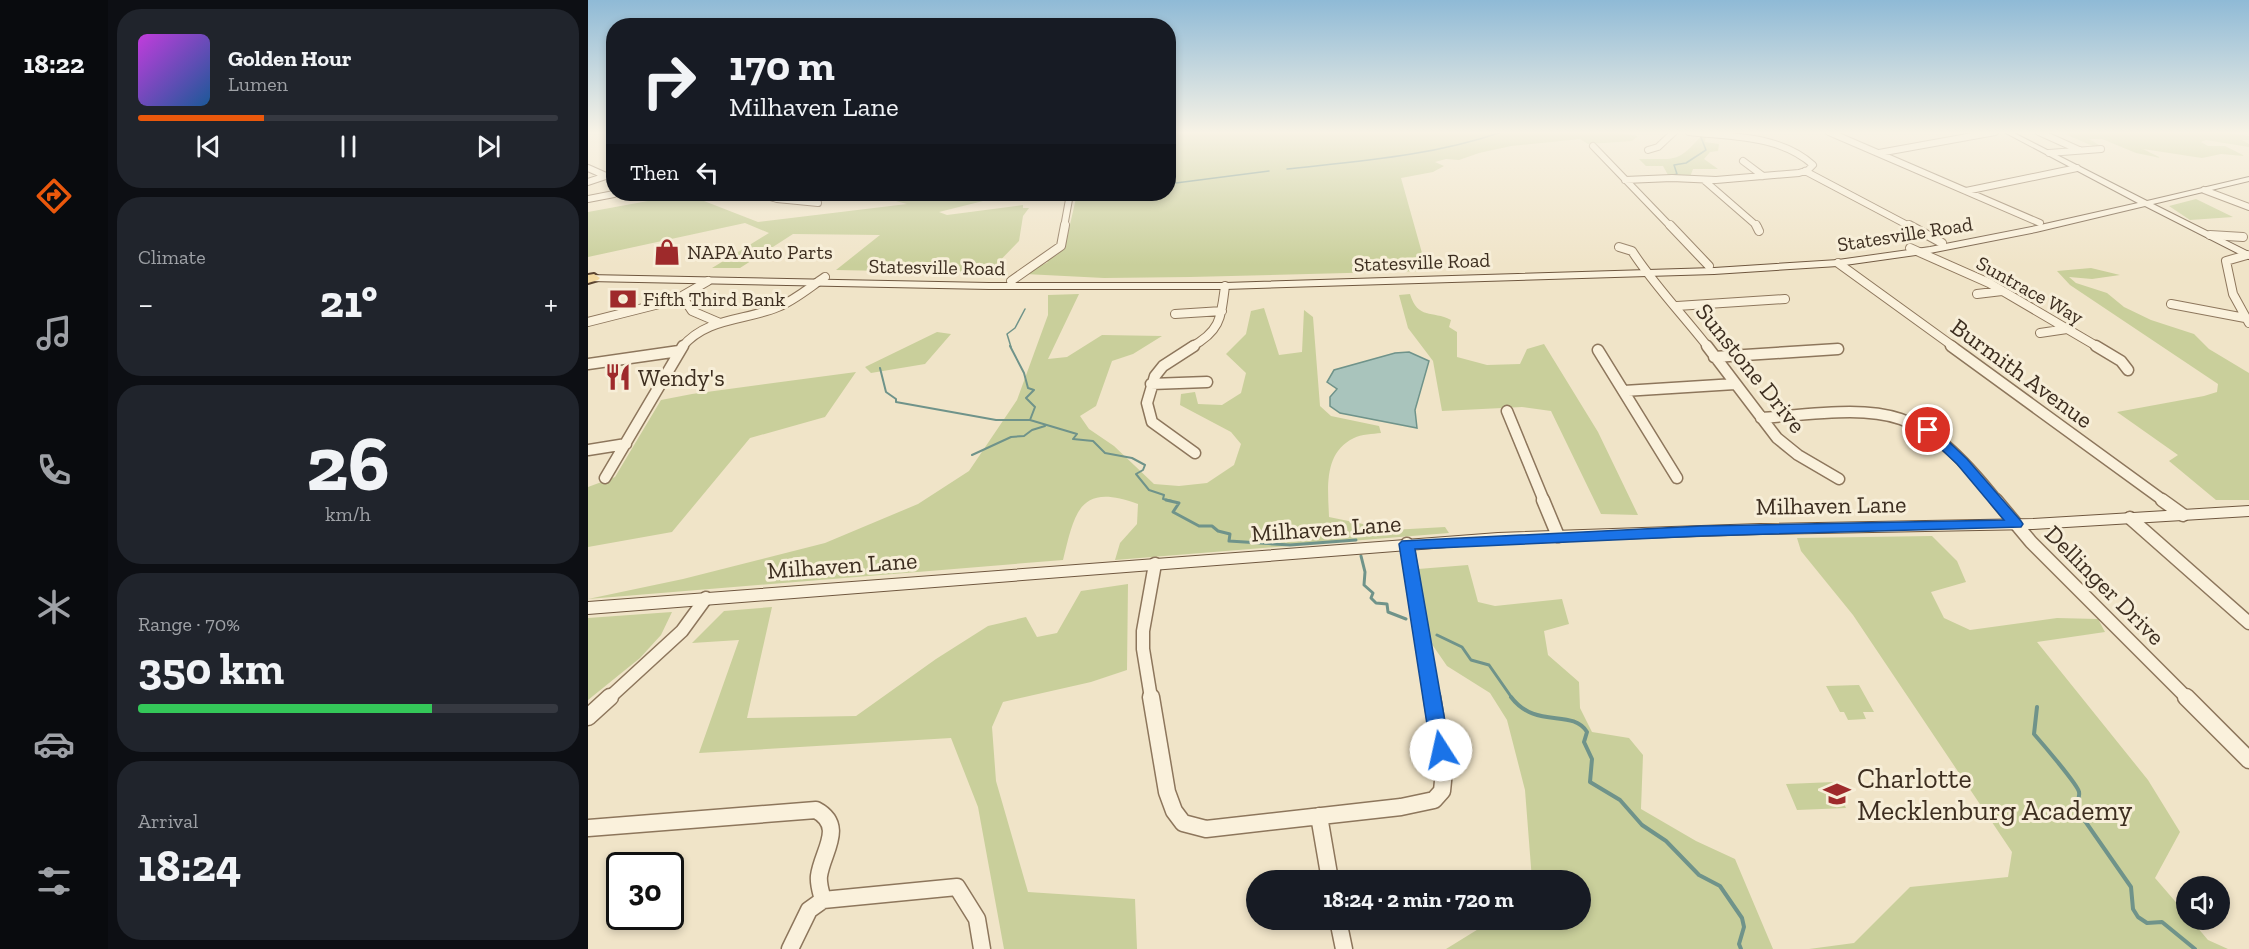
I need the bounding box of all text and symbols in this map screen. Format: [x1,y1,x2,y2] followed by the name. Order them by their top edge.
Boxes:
[729,40,835,91] text: 170 m
[630,42,708,120] icon: right
[228,45,352,72] text: Golden Hour
[23,48,85,80] text: 18:22
[228,72,288,96] text: Lumen
[729,91,899,123] text: Milhaven Lane
[192,130,225,163] icon: previous
[332,130,365,163] icon: pause
[472,130,505,163] icon: next
[691,156,724,189] icon: left
[630,159,679,186] text: Then
[33,175,75,217] icon: directions
[1836,211,1974,257] street label: Statesville Road
[652,237,682,267] shop icon: NAPA Auto Parts
[687,240,833,264] place label: NAPA Auto Parts
[138,245,206,269] text: Climate
[1353,248,1491,276] street label: Statesville Road
[1972,251,2088,330] street label: Suntrace Way
[868,254,1006,280] street label: Statesville Road
[320,275,378,329] text: 21°
[138,284,153,323] text: −
[544,284,558,323] text: +
[608,284,638,314] bank icon: Fifth Third Bank
[643,287,786,311] place label: Fifth Third Bank
[1690,297,1812,439] street label: Sunstone Drive
[33,312,75,354] icon: music
[1945,312,2099,434] street label: Burmith Avenue
[603,362,633,392] restaurant icon: Wendy's
[638,363,725,392] place label: Wendy's
[1902,404,1953,455] pin
[1911,413,1944,446] icon: arrive
[306,416,390,510] text: 26
[33,449,75,491] icon: phone
[1755,489,1907,521] street label: Milhaven Lane
[325,502,371,526] text: km/h
[1250,508,1402,548] street label: Milhaven Lane
[2039,519,2171,651] street label: Dellinger Drive
[766,545,918,585] street label: Milhaven Lane
[33,586,75,628] icon: climate
[138,612,240,636] text: Range · 70%
[138,642,284,696] text: 350 km
[1409,718,1473,782] position arrow
[33,723,75,765] icon: car
[1857,762,2133,827] place label: Charlotte Mecklenburg Academy
[1822,779,1852,809] school or university icon: Charlotte Mecklenburg Academy
[138,809,198,833] text: Arrival
[138,839,241,893] text: 18:24
[606,852,684,930] speed limit sign: 30
[33,860,75,902] icon: filters
[2176,876,2230,930] map controls
[2176,876,2230,930] button: sound
[1323,886,1514,913] text: 18:24 · 2 min · 720 m

